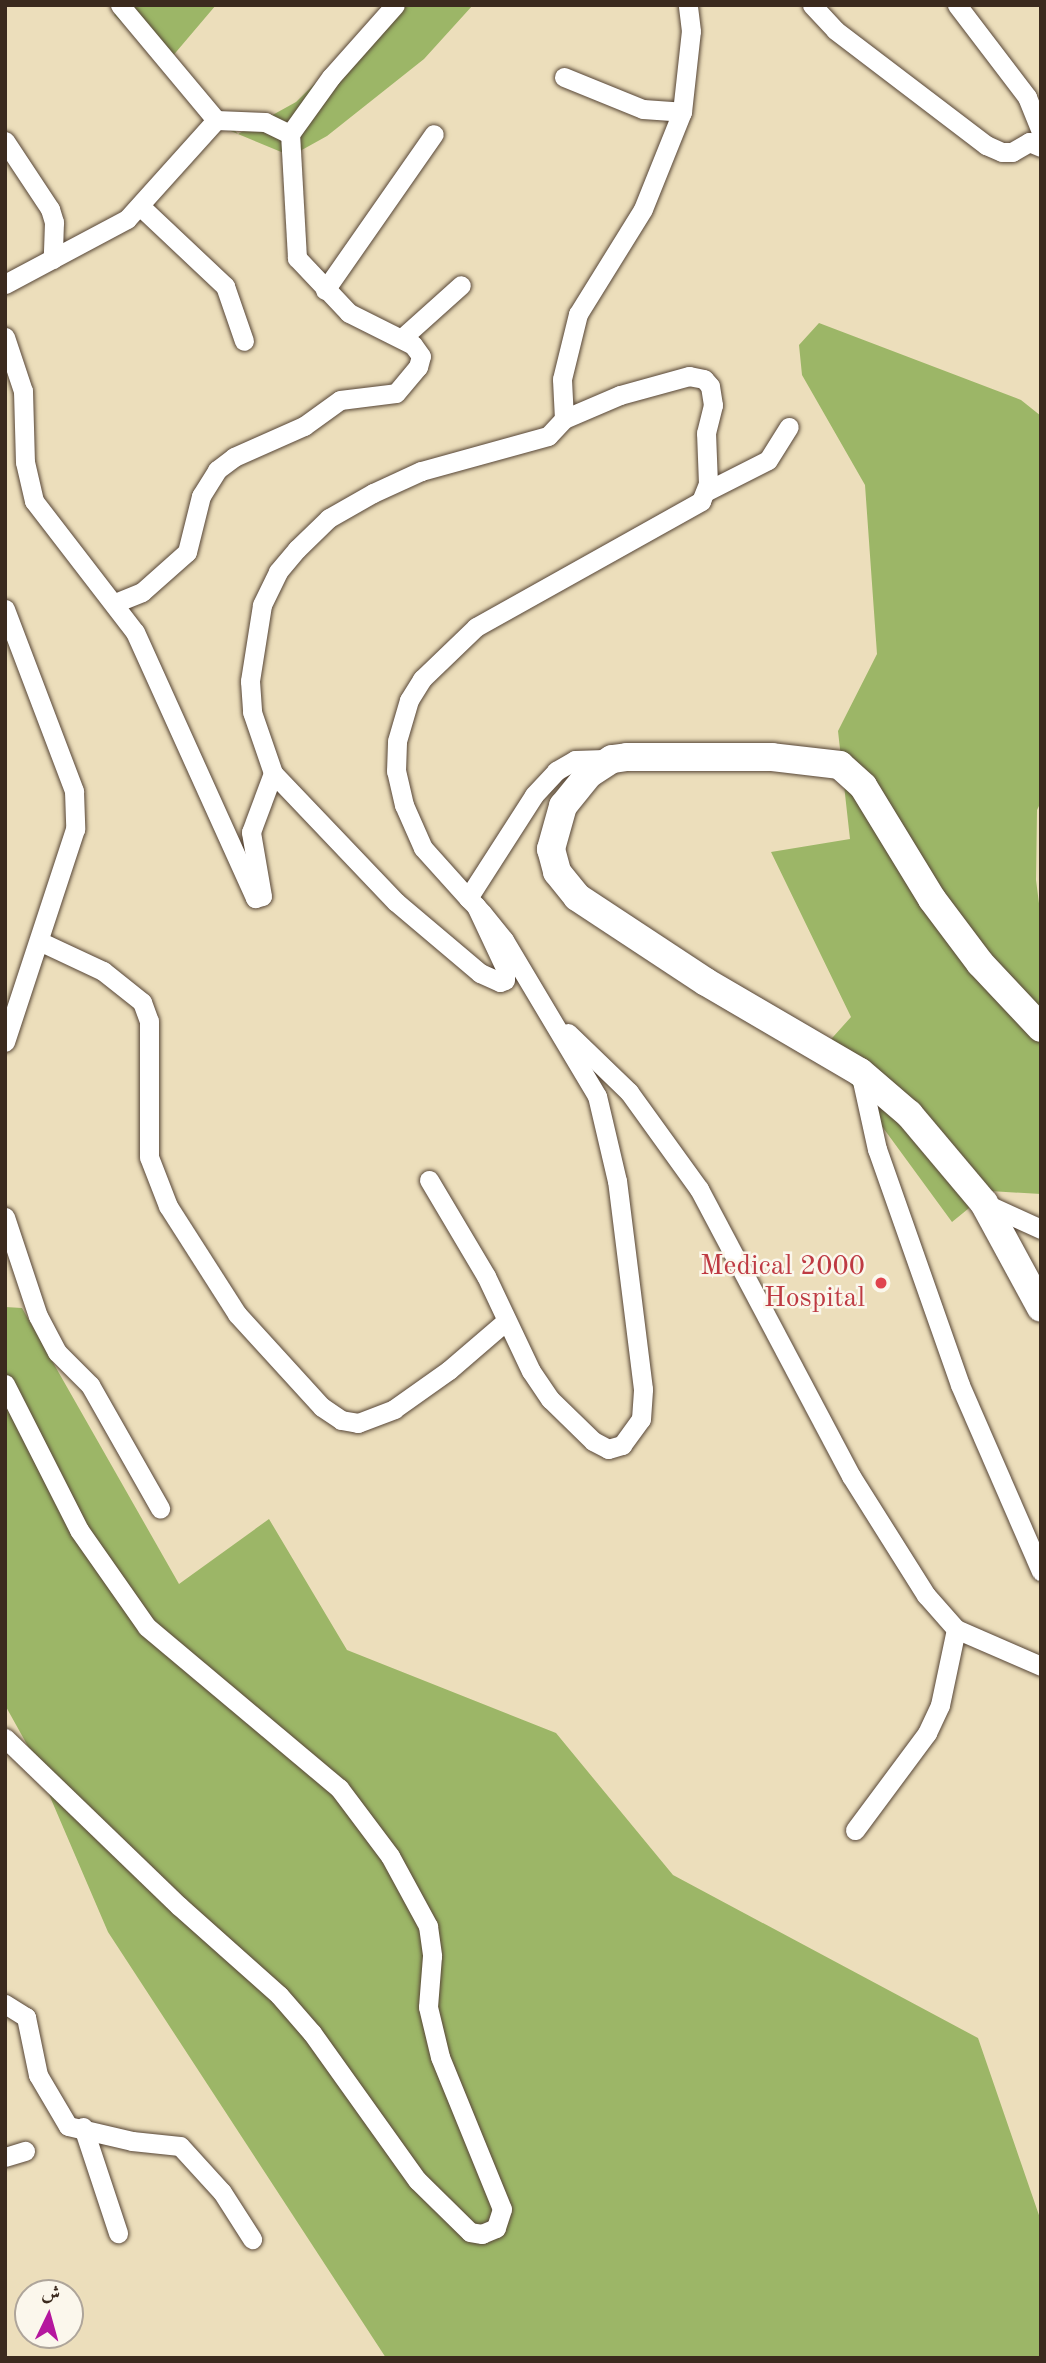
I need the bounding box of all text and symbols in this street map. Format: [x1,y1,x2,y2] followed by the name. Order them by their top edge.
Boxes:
[700,1250,865,1316] place label: Medical 2000 Hospital
[871,1273,891,1293] marker: Medical 2000 Hospital
[14,2279,84,2349] north arrow
[40,2284,61,2305] text: ش

